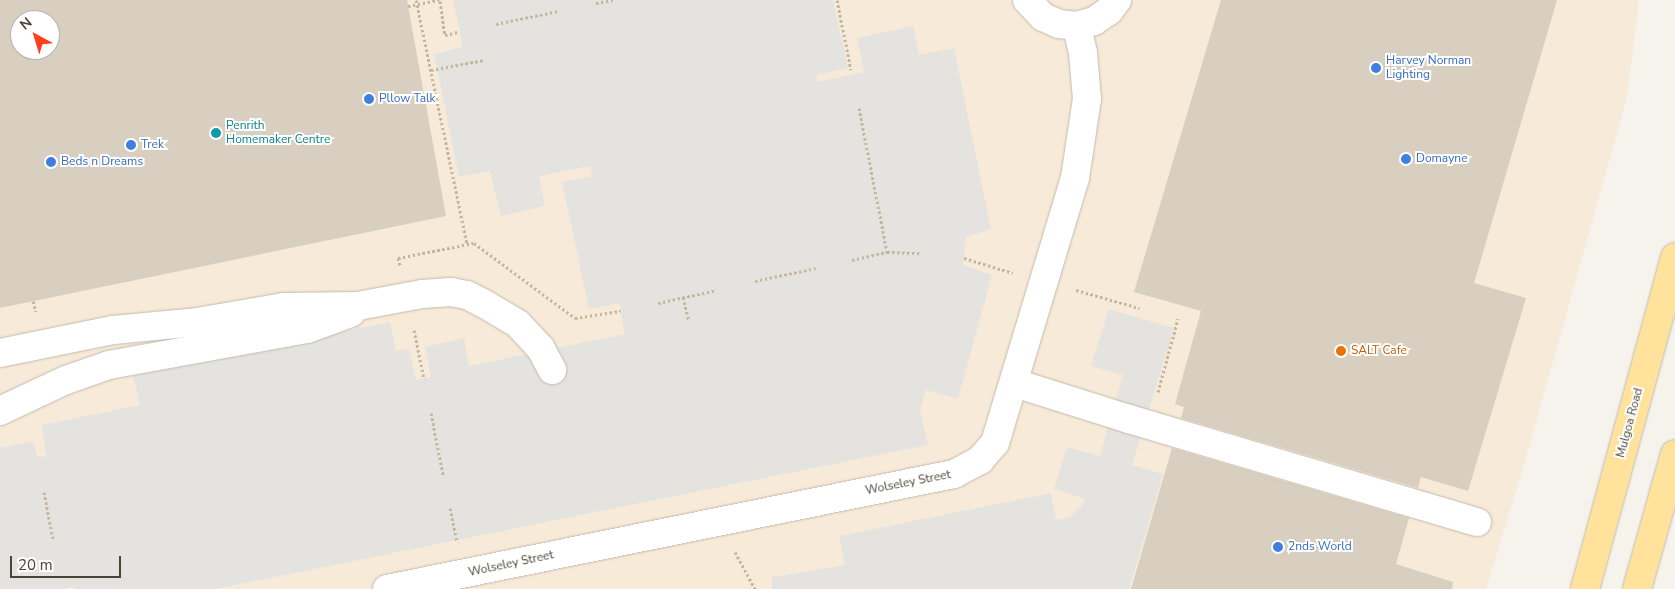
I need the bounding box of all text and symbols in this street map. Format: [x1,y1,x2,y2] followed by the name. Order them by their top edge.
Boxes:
[10,10,60,60] north arrow
[16,13,36,34] text: N
[1386,54,1471,82] place label: Harvey Norman Lighting
[1370,62,1382,74] marker: Harvey Norman Lighting
[379,92,436,106] place label: Pllow Talk
[363,93,375,105] marker: Pllow Talk
[226,119,330,147] place label: Penrith Homemaker Centre
[210,127,222,139] marker: Penrith Homemaker Centre
[141,138,164,152] place label: Trek
[125,139,137,151] marker: Trek
[1416,152,1468,166] place label: Domayne
[1400,153,1412,165] marker: Domayne
[61,155,143,169] place label: Beds n Dreams
[45,156,57,168] marker: Beds n Dreams
[1351,344,1407,358] place label: SALT Cafe
[1335,345,1347,357] marker: SALT Cafe
[1614,387,1646,459] street label: Mulgoa Road
[864,468,952,498] street label: Wolseley Street
[1288,540,1352,554] place label: 2nds World
[1272,541,1284,553] marker: 2nds World
[12,546,124,578] scale bar
[467,548,555,580] street label: Wolseley Street
[18,555,53,575] text: 20 m

